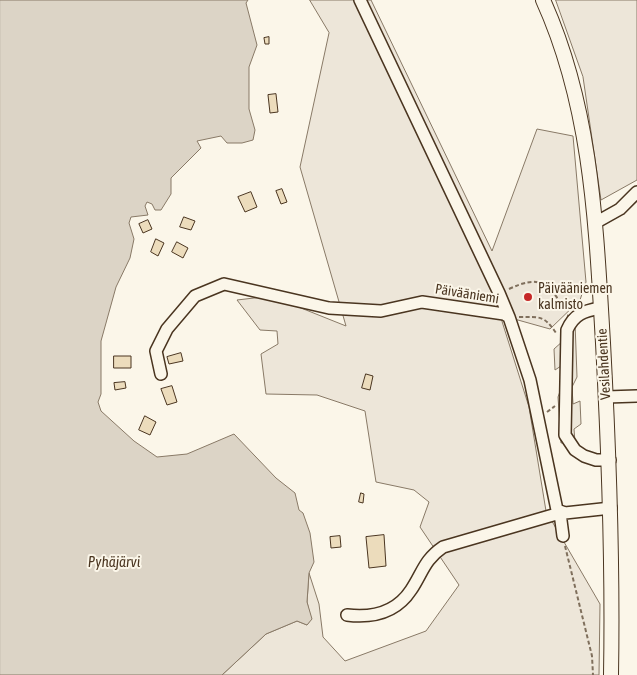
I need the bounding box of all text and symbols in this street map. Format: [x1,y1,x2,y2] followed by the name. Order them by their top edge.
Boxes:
[434,281,500,307] street label: Päivääniemi
[538,281,613,314] place label: Päivääniemen kalmisto
[522,291,534,303] marker: Päivääniemen kalmisto
[594,328,614,400] street label: Vesilahdentie
[88,553,140,571] water label: Pyhäjärvi

